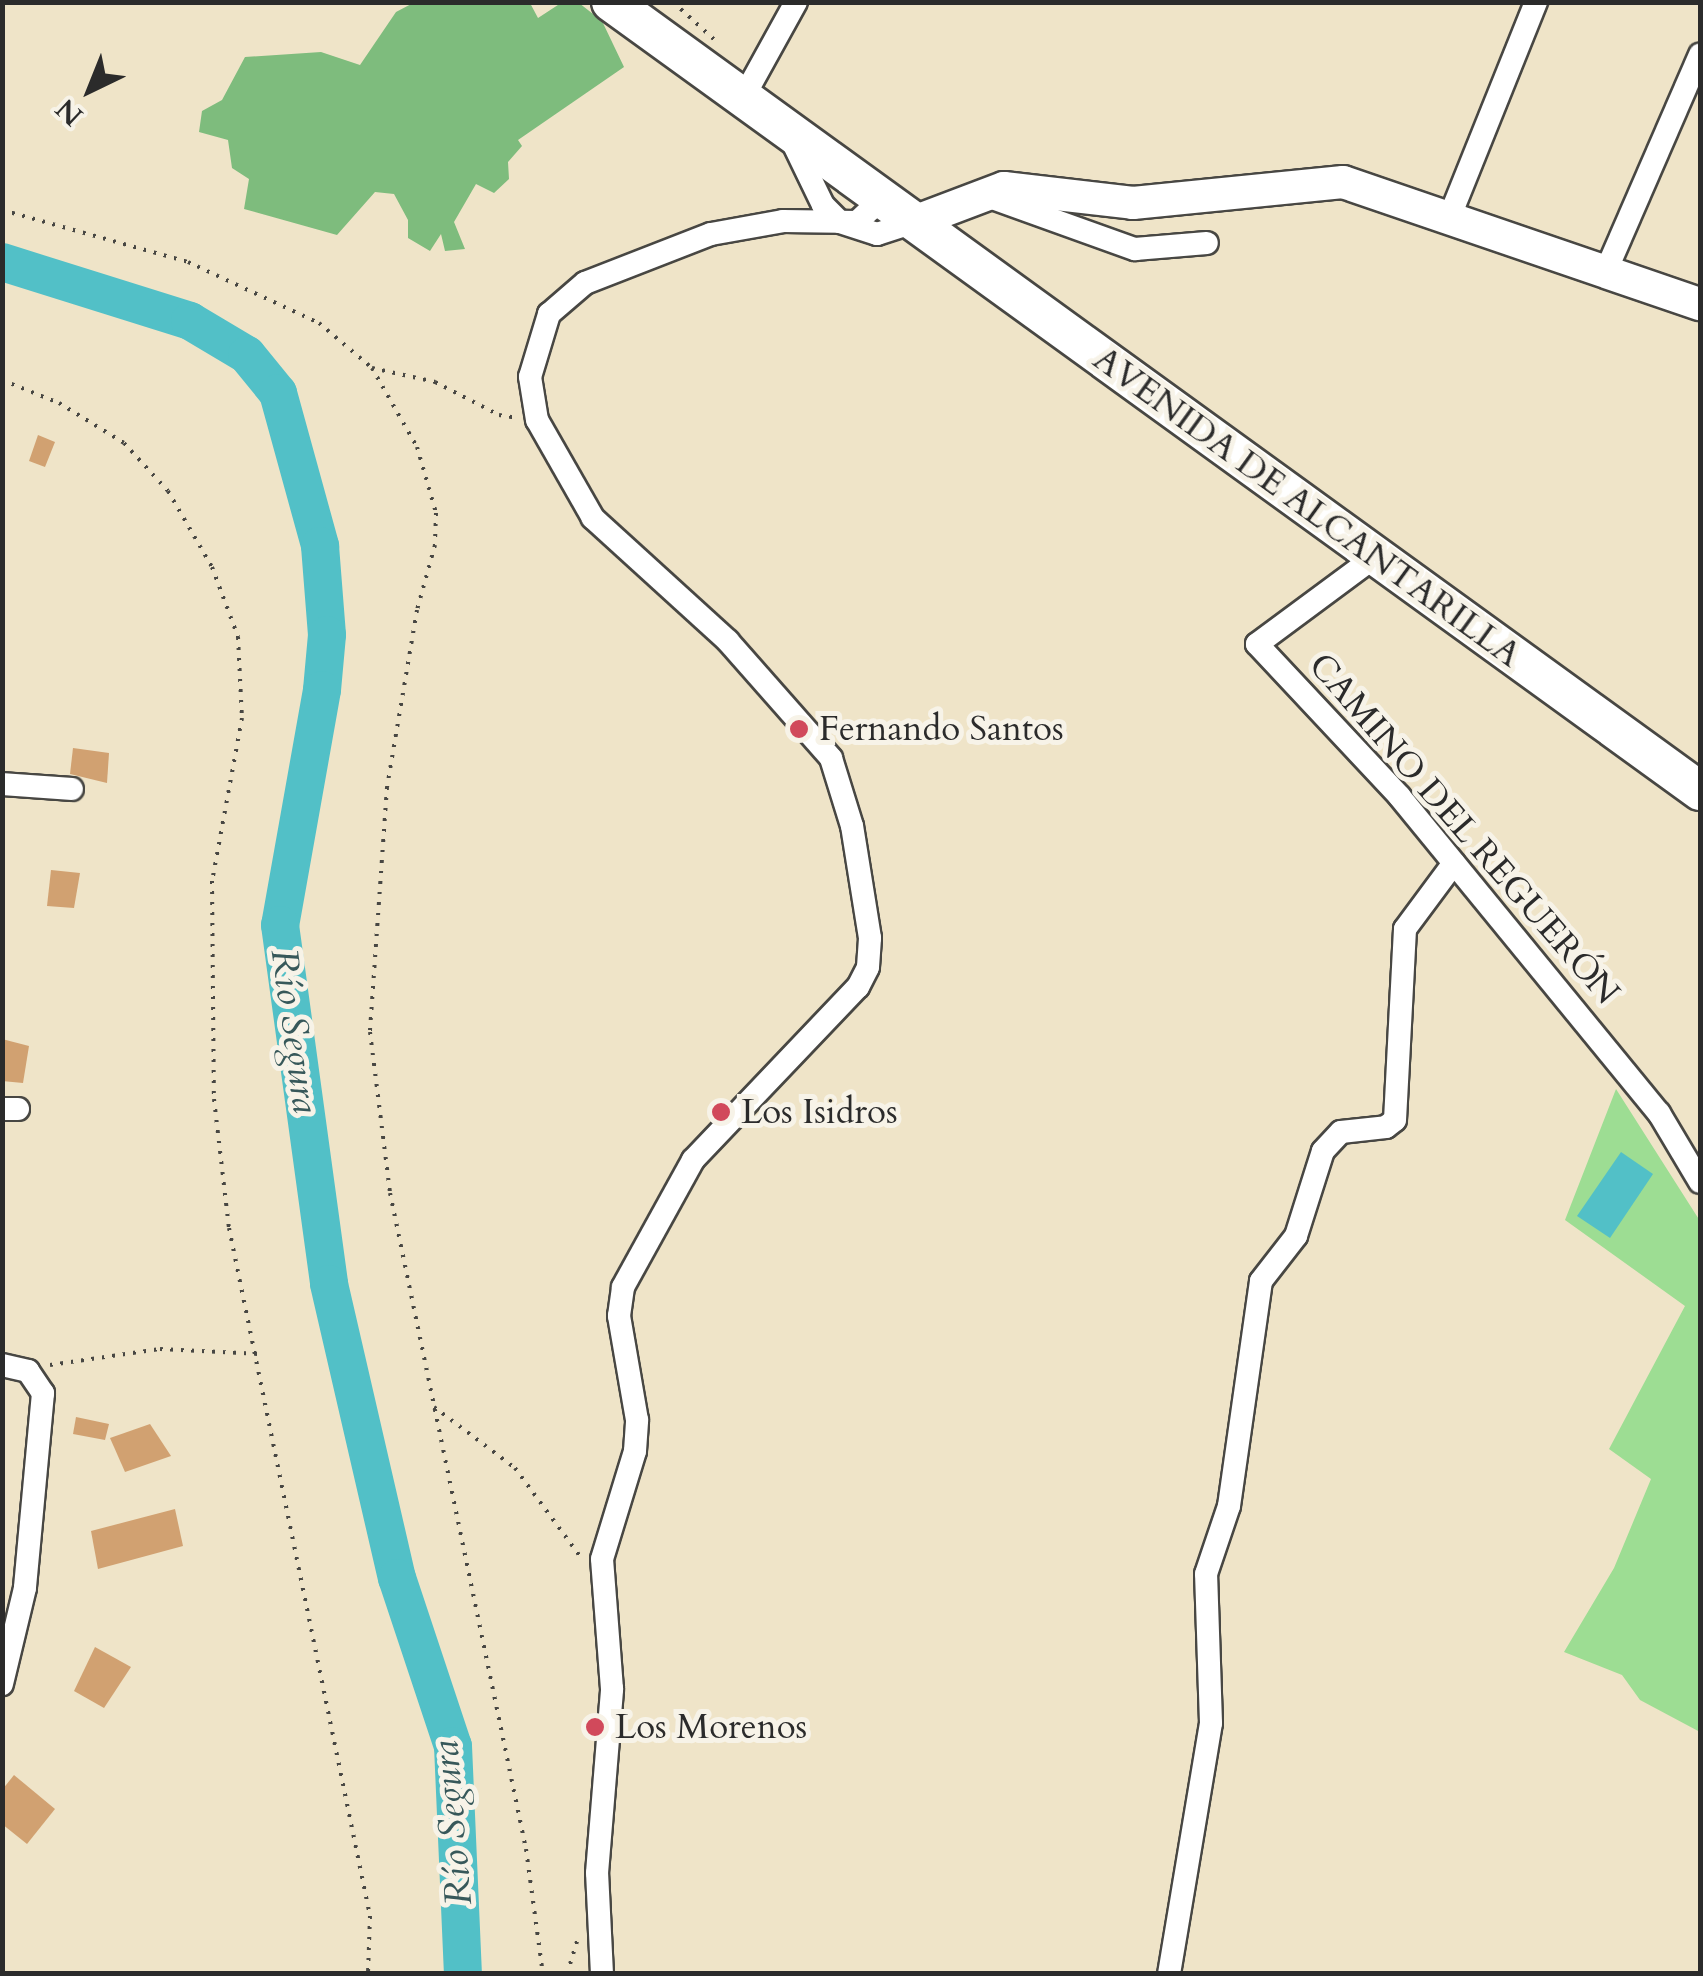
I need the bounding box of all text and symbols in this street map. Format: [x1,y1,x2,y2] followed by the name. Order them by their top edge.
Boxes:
[40,40,140,140] north arrow
[48,90,91,134] text: N
[1085,338,1529,676] street label: AVENIDA DE ALCANTARILLA
[1300,645,1628,1013] street label: CAMINO DEL REGUERÓN
[819,708,1064,750] place label: Fernando Santos
[788,718,810,740] marker: Fernando Santos
[260,946,328,1116] water label: Río Segura
[741,1091,898,1133] place label: Los Isidros
[710,1101,732,1123] marker: Los Isidros
[615,1706,807,1748] place label: Los Morenos
[584,1716,606,1738] marker: Los Morenos
[423,1738,483,1908] water label: Río Segura

